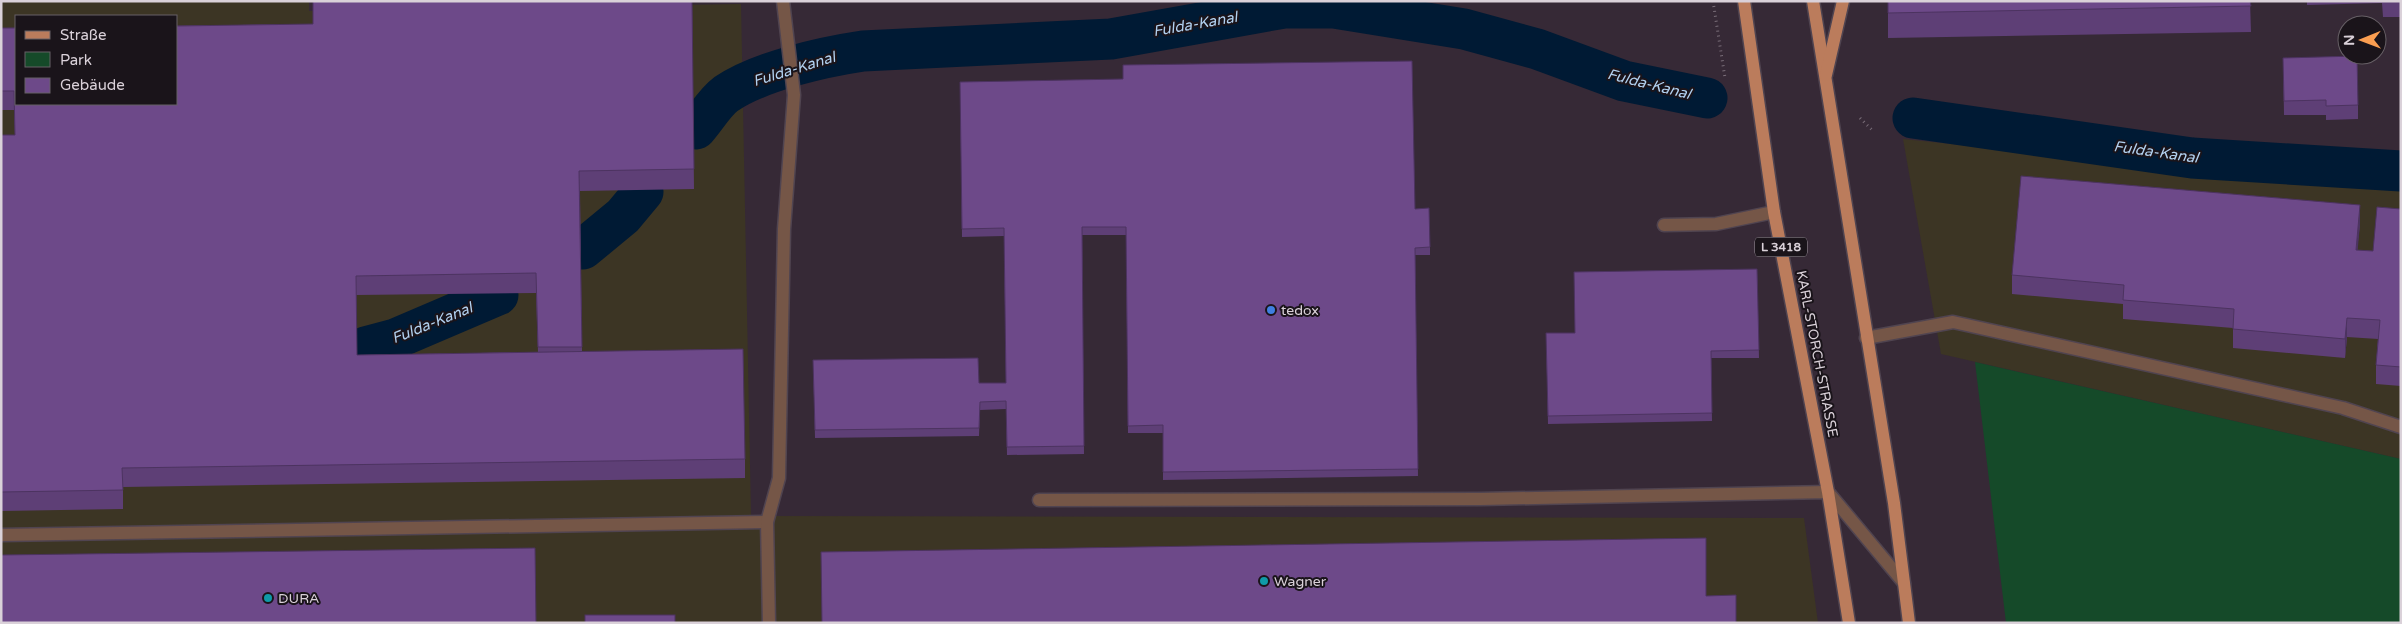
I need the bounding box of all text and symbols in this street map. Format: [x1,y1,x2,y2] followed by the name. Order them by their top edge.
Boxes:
[1151,7,1241,40] water label: Fulda-Kanal
[15,15,178,105] legend
[2337,15,2387,65] north arrow
[60,26,106,44] text: Straße
[2341,34,2358,46] text: N
[751,47,840,90] water label: Fulda-Kanal
[60,51,92,69] text: Park
[1605,65,1695,104] water label: Fulda-Kanal
[60,76,125,94] text: Gebäude
[2113,137,2202,167] water label: Fulda-Kanal
[1755,238,1807,256] road number: L 3418
[1792,269,1842,439] street label: KARL-STORCH-STRASSE
[389,298,477,347] water label: Fulda-Kanal
[1281,302,1319,319] place label: tedox
[1265,304,1277,316] marker: tedox
[1274,573,1327,590] place label: Wagner
[1258,575,1270,587] marker: Wagner
[278,590,320,607] place label: DURA
[262,592,274,604] marker: DURA

